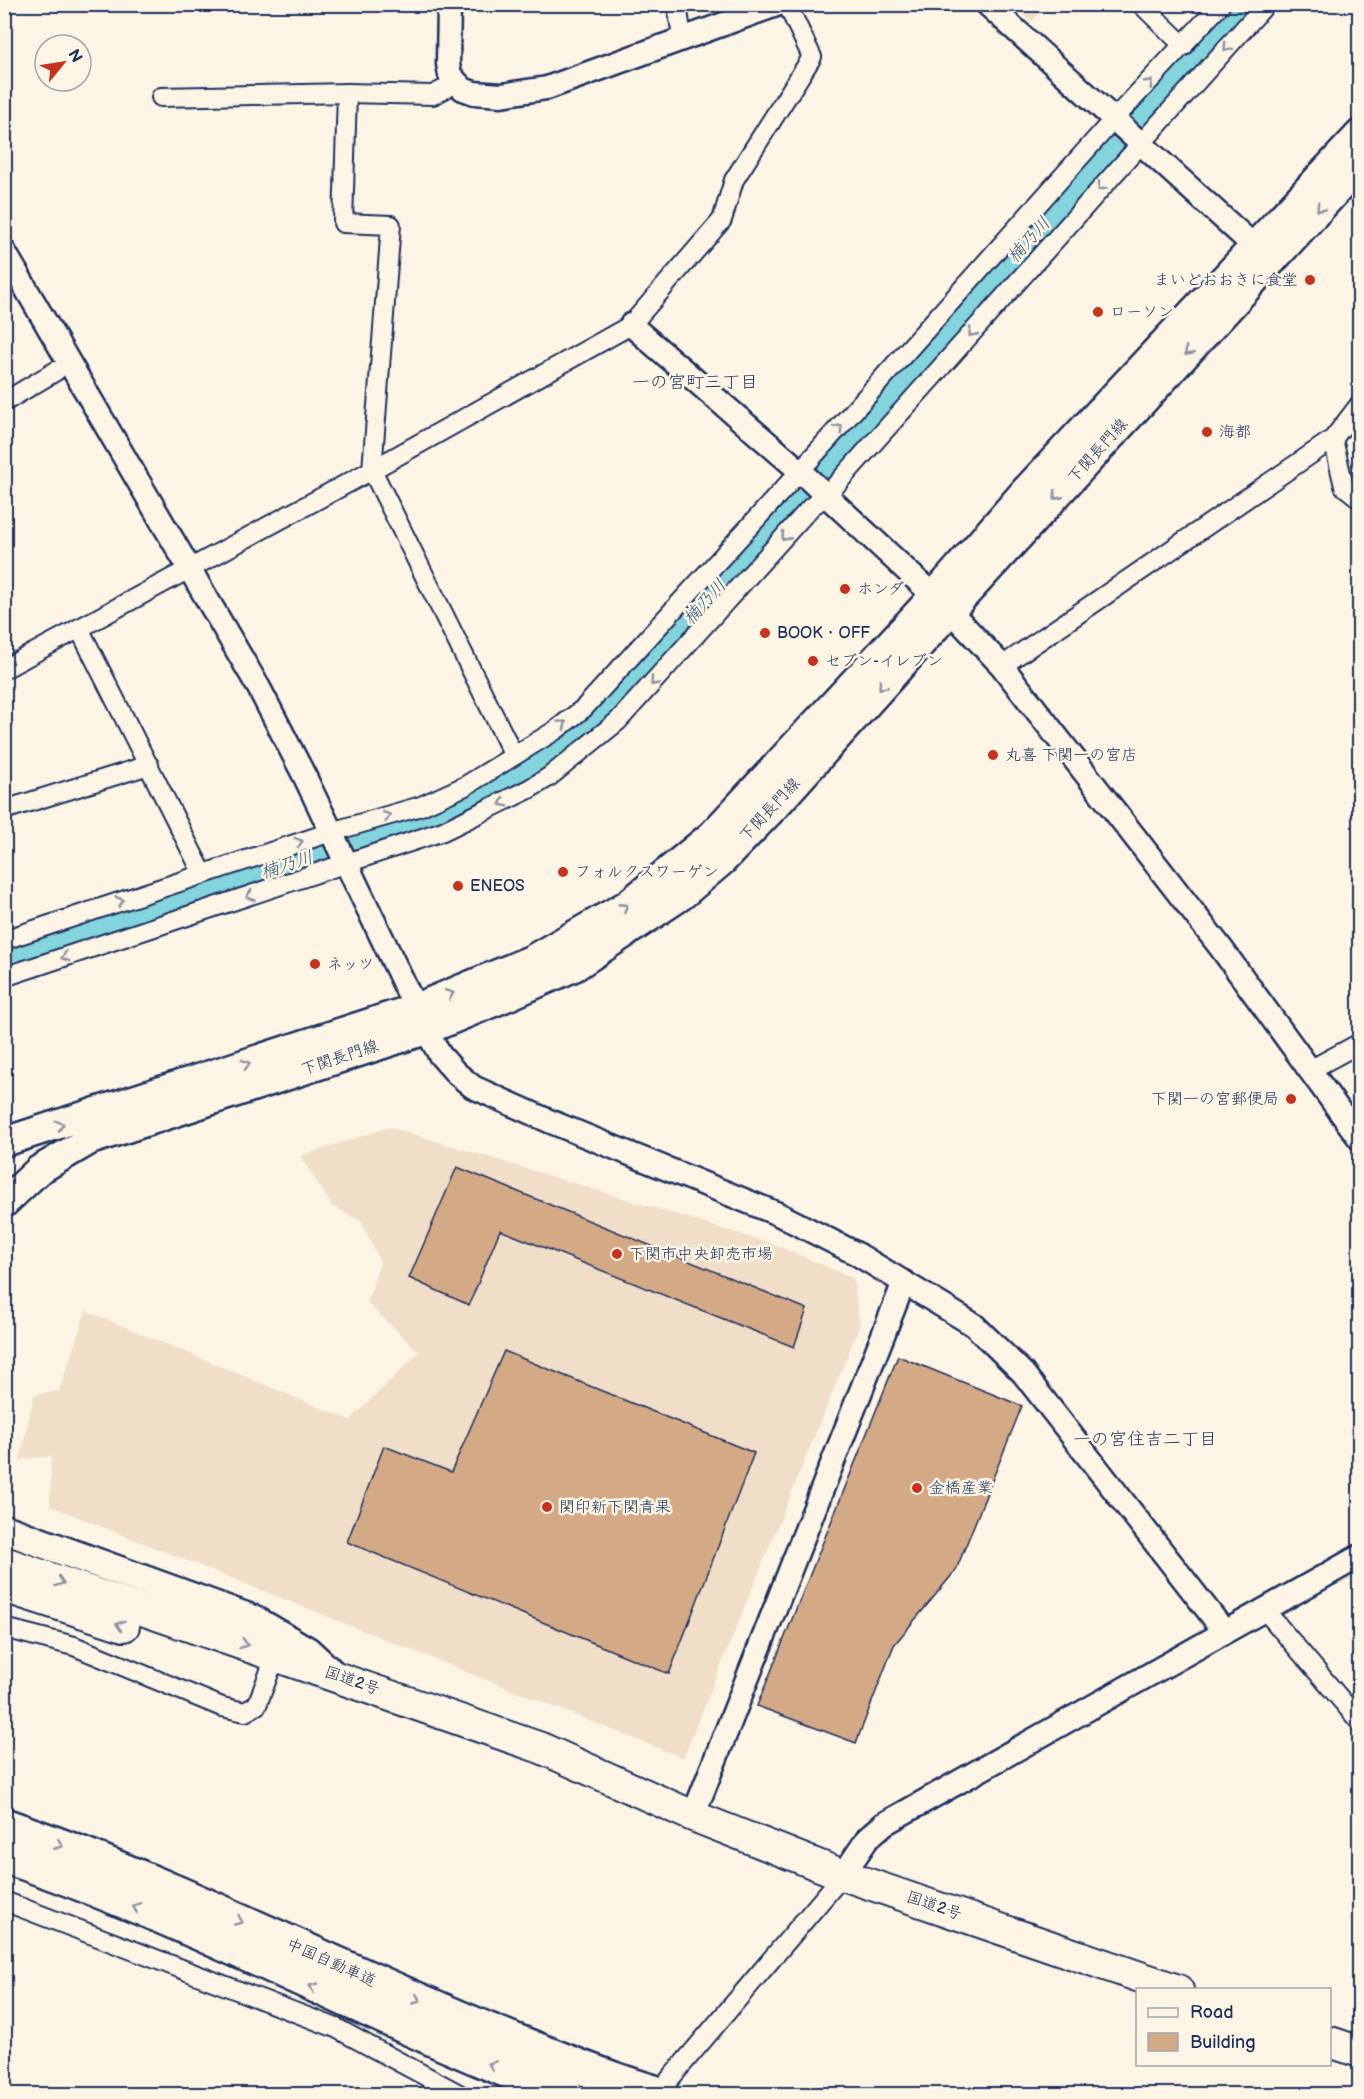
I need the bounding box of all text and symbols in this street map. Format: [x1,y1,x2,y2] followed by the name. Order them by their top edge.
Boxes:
[33,33,93,93] north arrow
[1223,42,1234,52] one-way arrow
[63,46,86,66] text: N
[1142,80,1153,90] one-way arrow
[1097,180,1108,191] one-way arrow
[1316,202,1327,212] one-way arrow
[1003,213,1055,267] water label: 楠乃川
[1154,271,1298,290] place label: まいどおおきに食堂
[1303,273,1317,287] marker: まいどおおきに食堂
[1110,303,1174,322] place label: ローソン
[1091,305,1105,319] marker: ローソン
[968,326,979,337] one-way arrow
[1184,345,1195,356] one-way arrow
[632,372,758,393] district label: 一の宮町三丁目
[1064,415,1132,487] street label: 下関長門線
[1219,423,1251,442] place label: 海都
[832,424,843,435] one-way arrow
[1200,425,1214,439] marker: 海都
[1053,490,1064,500] one-way arrow
[781,530,792,541] one-way arrow
[679,575,731,629] water label: 楠乃川
[857,580,904,599] place label: ホンダ
[838,582,852,596] marker: ホンダ
[777,624,870,643] place label: BOOK・OFF
[758,626,772,640] marker: BOOK・OFF
[825,652,943,671] place label: セブン-イレブン
[806,654,820,668] marker: セブン-イレブン
[650,675,661,686] one-way arrow
[878,679,889,690] one-way arrow
[556,720,567,731] one-way arrow
[1005,746,1137,765] place label: 丸喜 下関一の宮店
[986,748,1000,762] marker: 丸喜 下関一の宮店
[736,774,804,846] street label: 下関長門線
[499,796,509,807] one-way arrow
[381,811,392,823] one-way arrow
[293,837,304,850] one-way arrow
[258,847,316,883] water label: 楠乃川
[575,863,719,882] place label: フォルクスワーゲン
[556,865,570,879] marker: フォルクスワーゲン
[470,877,525,896] place label: ENEOS
[451,879,465,893] marker: ENEOS
[245,888,256,901] one-way arrow
[114,896,125,909] one-way arrow
[617,903,628,914] one-way arrow
[60,950,71,962] one-way arrow
[327,955,374,974] place label: ネッツ
[308,957,322,971] marker: ネッツ
[444,989,455,1001] one-way arrow
[299,1037,381,1079] street label: 下関長門線
[240,1059,251,1071] one-way arrow
[1151,1090,1279,1109] place label: 下関一の宮郵便局
[1284,1092,1298,1106] marker: 下関一の宮郵便局
[54,1120,65,1132] one-way arrow
[629,1245,773,1264] place label: 下関市中央卸売市場
[610,1247,624,1261] marker: 下関市中央卸売市場
[1073,1429,1217,1450] district label: 一の宮住吉二丁目
[929,1479,993,1498] place label: 金橋産業
[910,1481,924,1495] marker: 金橋産業
[559,1498,671,1517] place label: 関印新下関青果
[540,1500,554,1514] marker: 関印新下関青果
[54,1575,65,1587] one-way arrow
[115,1619,126,1632] one-way arrow
[238,1637,249,1650] one-way arrow
[322,1663,382,1699] street label: 国道2号
[53,1838,64,1850] one-way arrow
[904,1888,964,1924] street label: 国道2号
[131,1901,141,1914] one-way arrow
[232,1914,243,1926] one-way arrow
[283,1935,379,1991] street label: 中国自動車道
[309,1982,320,1994] one-way arrow
[1136,1988,1331,2066] legend
[411,1993,422,2005] one-way arrow
[1190,2002,1234,2023] text: Road
[1190,2032,1256,2053] text: Building
[488,2060,499,2072] one-way arrow

